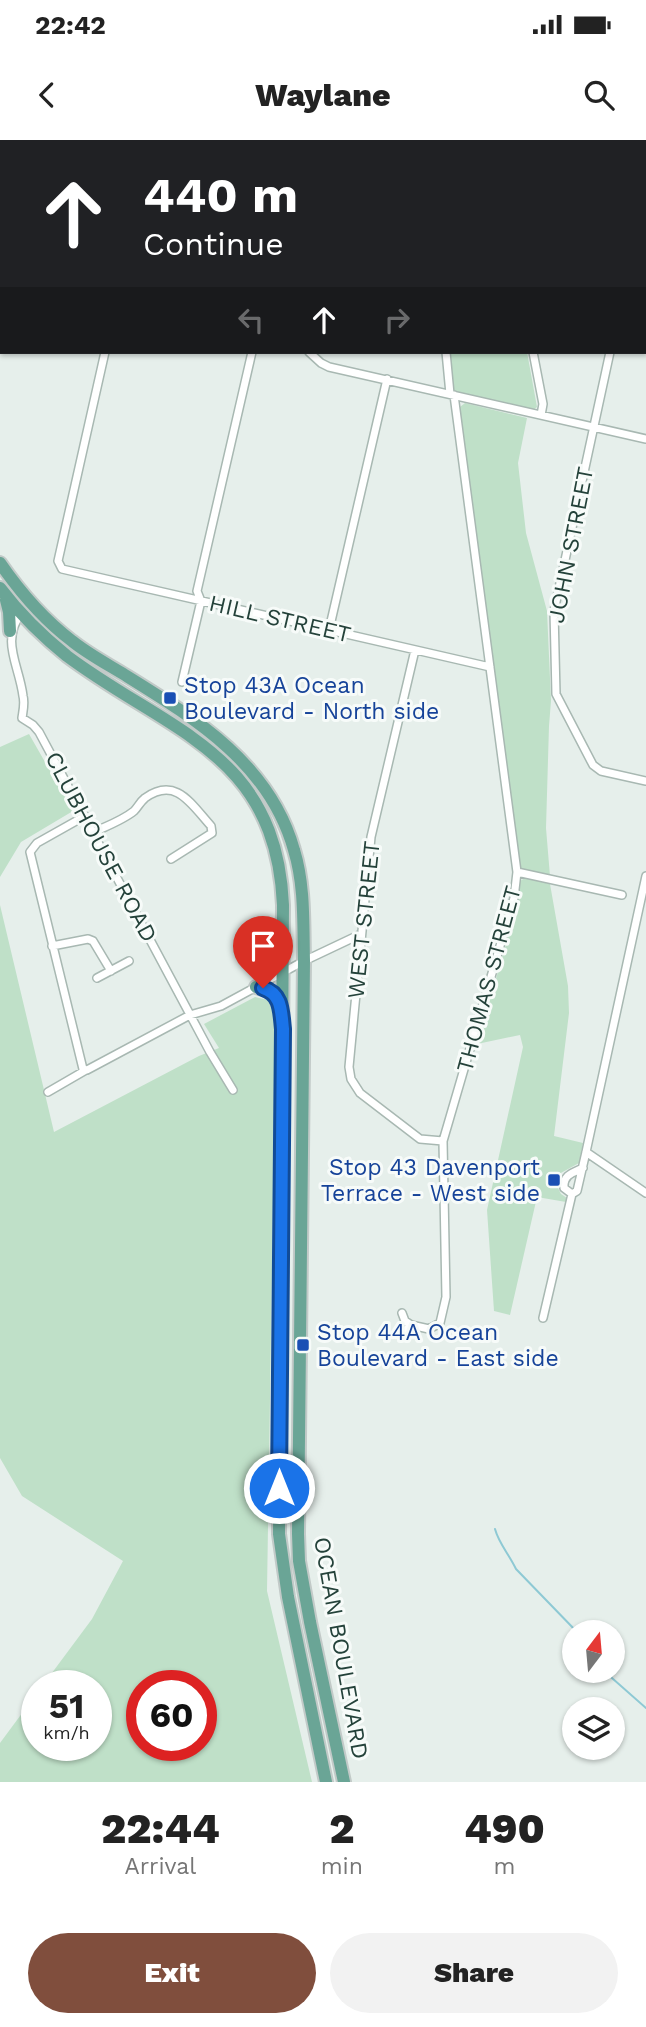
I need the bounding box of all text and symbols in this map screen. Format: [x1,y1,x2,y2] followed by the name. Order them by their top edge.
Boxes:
[35,10,106,40] text: 22:42
[28,76,66,114] icon: back
[255,76,391,114] text: Waylane
[580,76,618,114] icon: search
[143,166,298,224] text: 440 m
[28,168,119,259] icon: ahead
[143,225,284,263] text: Continue
[232,301,270,339] icon: left
[305,301,343,339] icon: ahead
[378,301,416,339] icon: right
[543,465,599,625] street label: JOHN STREET
[206,590,354,648] street label: HILL STREET
[184,672,439,725] place label: Stop 43A Ocean Boulevard - North side
[162,690,178,706] marker: Stop 43A Ocean Boulevard - North side
[39,747,163,947] street label: CLUBHOUSE ROAD
[342,840,386,1000] street label: WEST STREET
[451,883,527,1075] street label: THOMAS STREET
[233,916,293,988] pin
[244,927,282,965] icon: arrive
[321,1154,540,1207] place label: Stop 43 Davenport Terrace - West side
[546,1172,562,1188] marker: Stop 43 Davenport Terrace - West side
[317,1319,559,1372] place label: Stop 44A Ocean Boulevard - East side
[295,1337,311,1353] marker: Stop 44A Ocean Boulevard - East side
[242,1451,316,1525] position arrow
[308,1535,374,1761] street label: OCEAN BOULEVARD
[562,1620,625,1684] north arrow
[562,1620,625,1760] map controls
[126,1670,217,1761] speed limit sign: 60
[49,1685,84,1727] text: 51
[562,1697,625,1760] button: layers
[43,1722,90,1743] text: km/h
[101,1804,220,1853] text: 22:44
[329,1804,354,1853] text: 2
[464,1804,545,1853] text: 490
[124,1853,196,1880] text: Arrival
[321,1853,363,1880] text: min
[494,1853,515,1880] text: m
[28,1933,316,2013] button: Exit
[330,1933,618,2013] button: Share

